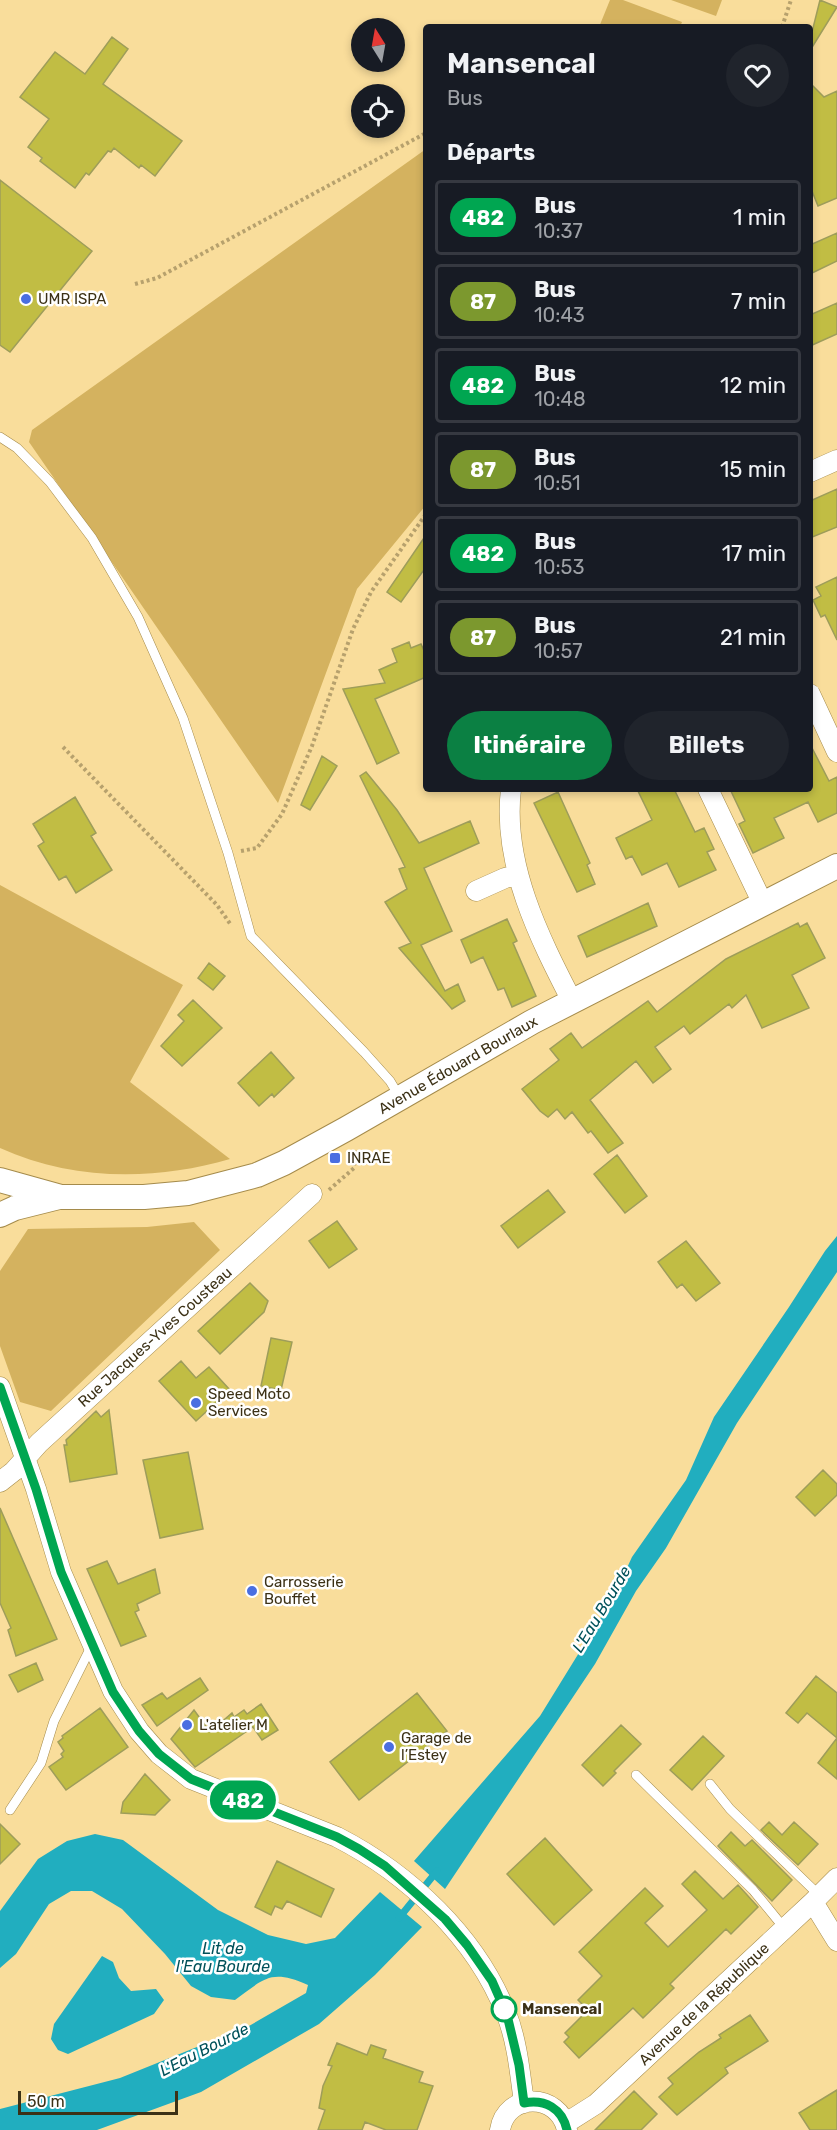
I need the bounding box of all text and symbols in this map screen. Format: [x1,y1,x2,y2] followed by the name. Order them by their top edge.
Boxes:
[351,18,405,72] north arrow
[351,18,405,138] map controls
[726,44,789,107] button: heart
[447,47,596,80] text: Mansencal
[351,84,405,138] button: locate
[447,86,483,110] text: Bus
[447,139,535,166] text: Départs
[534,192,576,219] text: Bus
[733,204,786,231] text: 1 min
[462,205,504,230] text: 482
[534,219,583,243] text: 10:37
[534,276,576,303] text: Bus
[731,288,786,315] text: 7 min
[470,289,496,314] text: 87
[38,290,106,308] place label: UMR ISPA
[19,292,33,306] marker: UMR ISPA
[534,303,585,327] text: 10:43
[534,360,576,387] text: Bus
[720,372,786,399] text: 12 min
[462,373,504,398] text: 482
[534,387,586,411] text: 10:48
[534,444,576,471] text: Bus
[720,456,786,483] text: 15 min
[470,457,496,482] text: 87
[534,471,581,495] text: 10:51
[534,528,576,555] text: Bus
[722,540,786,567] text: 17 min
[462,541,504,566] text: 482
[534,555,585,579] text: 10:53
[534,612,576,639] text: Bus
[720,624,786,651] text: 21 min
[470,625,496,650] text: 87
[534,639,583,663] text: 10:57
[447,711,612,780] button: Itinéraire
[624,711,789,780] button: Billets
[375,1012,541,1118] street label: Avenue Édouard Bourlaux
[347,1149,391,1167] place label: INRAE
[328,1151,342,1165] marker: INRAE
[74,1263,236,1411] street label: Rue Jacques-Yves Cousteau
[208,1385,291,1420] place label: Speed Moto Services
[189,1396,203,1410] marker: Speed Moto Services
[568,1563,635,1656] water label: L'Eau Bourde
[264,1573,344,1608] place label: Carrosserie Bouffet
[245,1584,259,1598] marker: Carrosserie Bouffet
[199,1716,268,1734] place label: L'atelier M
[180,1718,194,1732] marker: L'atelier M
[401,1729,472,1764] place label: Garage de l’Estey
[382,1740,396,1754] marker: Garage de l’Estey
[208,1780,278,1820] line badge: 482
[222,1788,264,1813] text: 482
[176,1939,270,1976] water label: Lit de l'Eau Bourde
[635,1939,773,2069] street label: Avenue de la République
[491,1996,517,2022] marker: Mansencal
[522,2000,602,2018] place label: Mansencal
[157,2019,252,2080] water label: L'Eau Bourde
[18,2088,178,2116] scale bar
[27,2092,65,2111] text: 50 m

